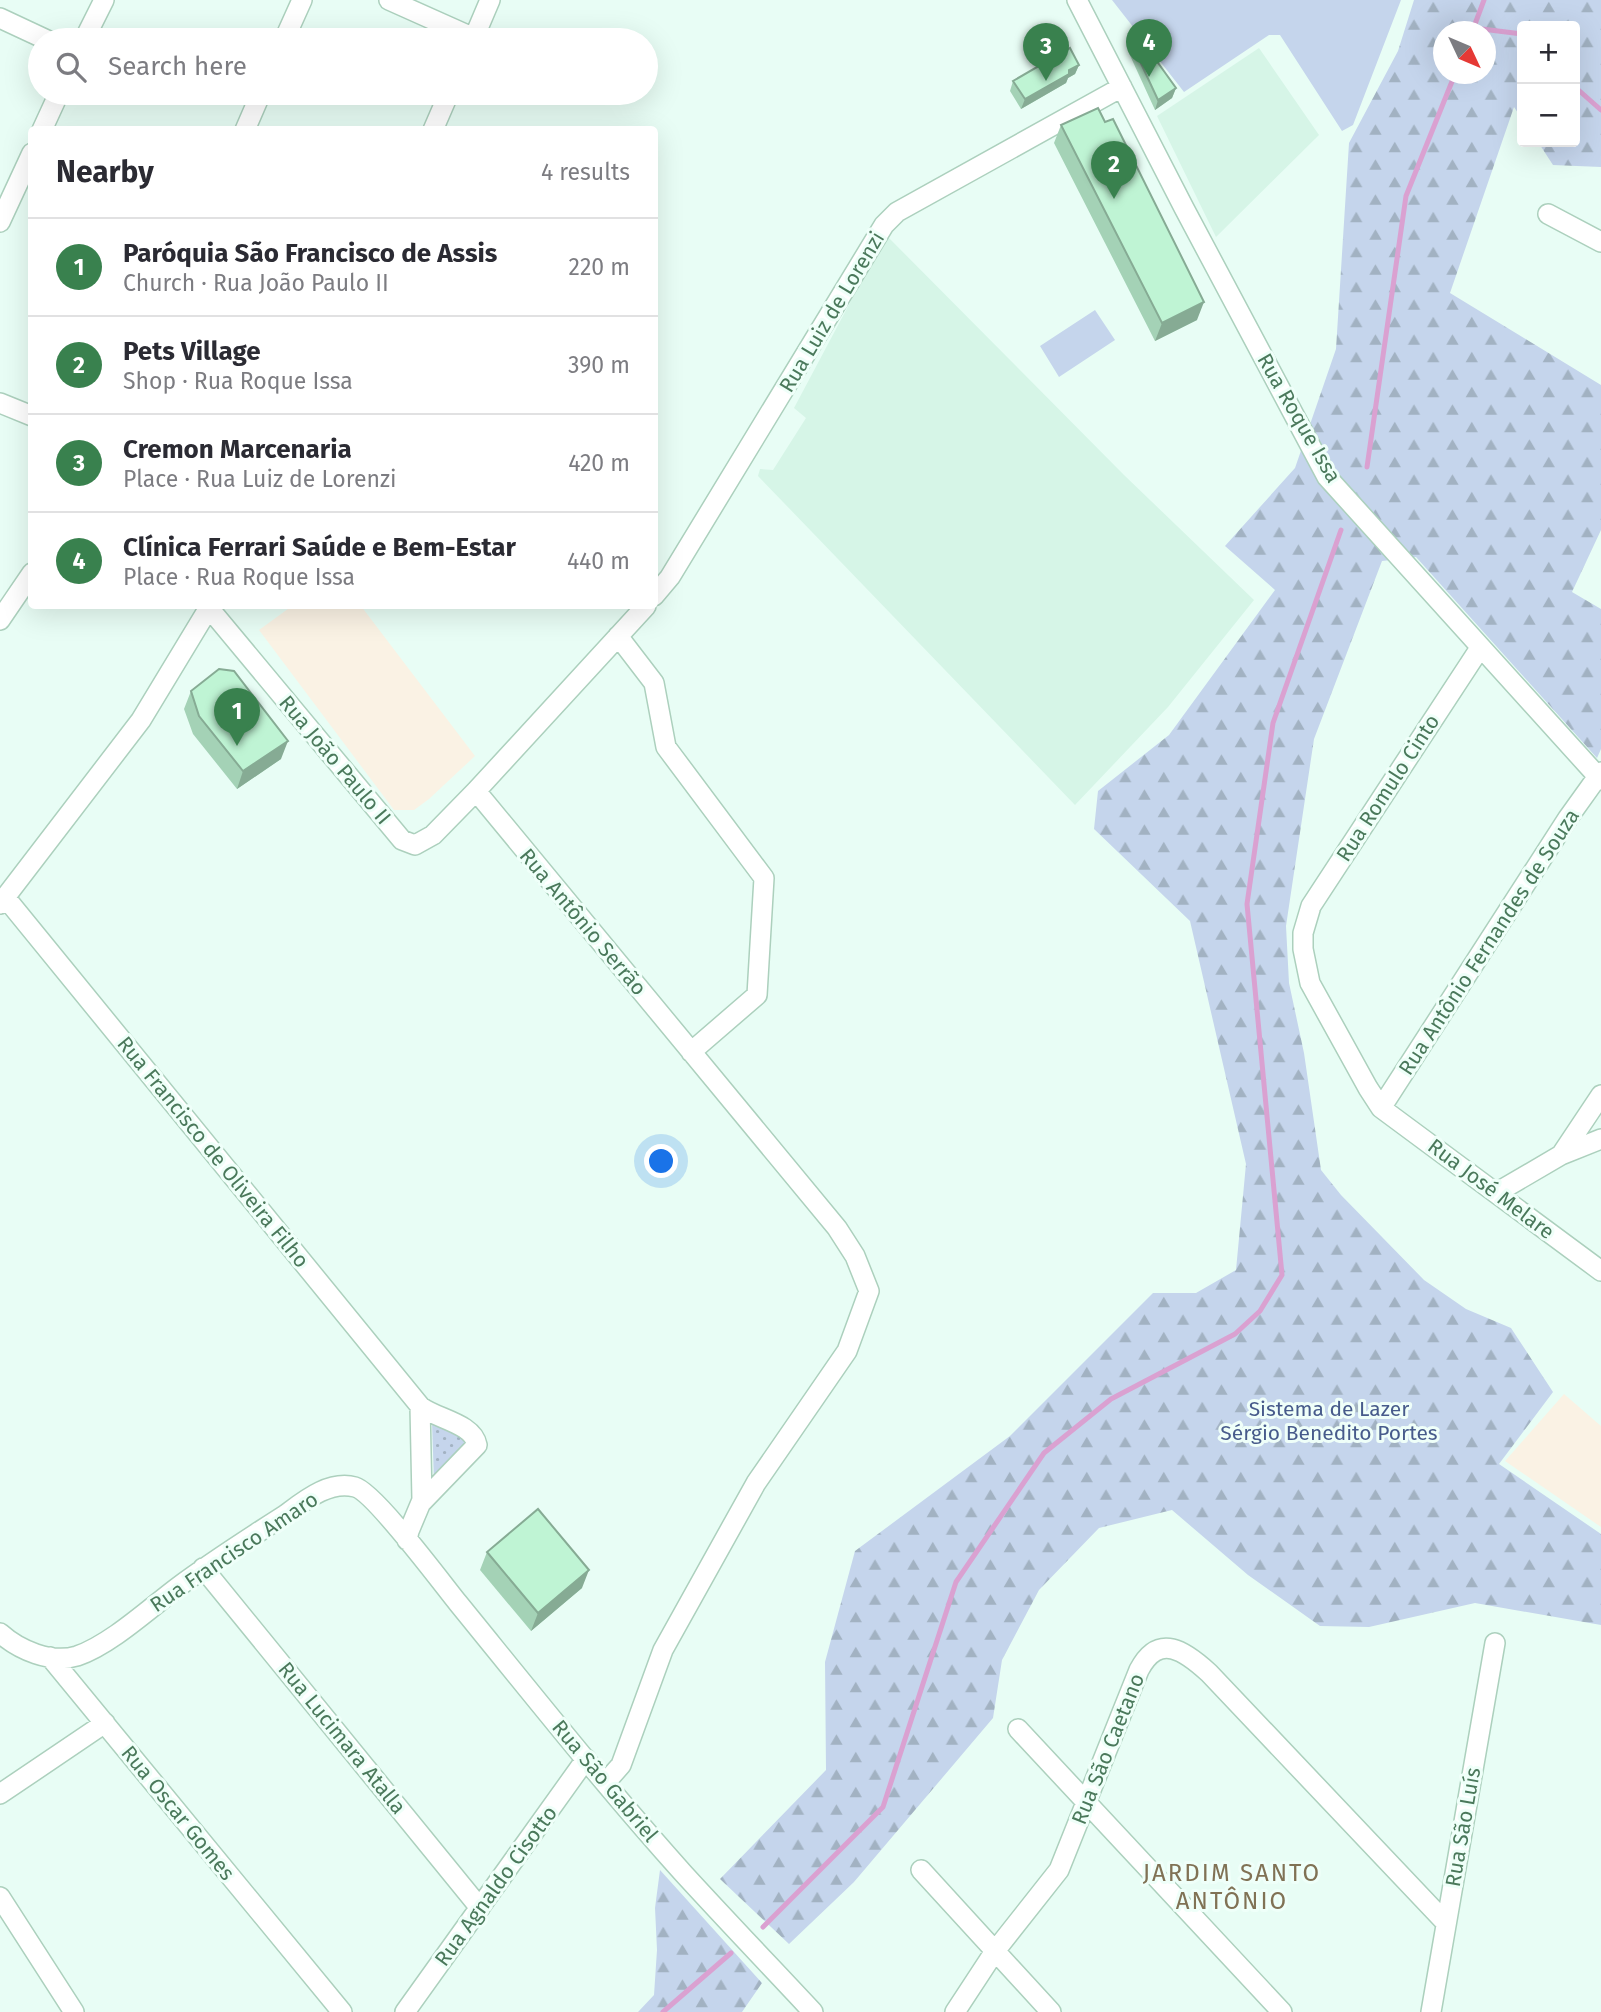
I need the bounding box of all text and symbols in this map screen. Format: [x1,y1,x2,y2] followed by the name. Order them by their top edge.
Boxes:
[1126,19,1172,77] pin: 4
[1433,21,1496,84] north arrow
[1517,21,1580,147] map controls
[1517,21,1580,84] button: +
[1023,23,1069,81] pin: 3
[28,28,658,105] search box
[52,48,90,86] icon: search
[108,51,247,82] text: Search here
[1517,84,1580,147] button: −
[1091,141,1137,199] pin: 2
[56,154,154,190] text: Nearby
[541,158,630,186] text: 4 results
[774,227,890,397] street label: Rua Luiz de Lorenzi
[123,238,497,269] text: Paróquia São Francisco de Assis
[74,253,84,281] text: 1
[569,253,630,281] text: 220 m
[123,269,389,297] text: Church · Rua João Paulo II
[123,336,261,367] text: Pets Village
[1251,349,1347,487] street label: Rua Roque Issa
[73,351,85,379] text: 2
[568,351,630,379] text: 390 m
[123,367,353,395] text: Shop · Rua Roque Issa
[123,434,352,465] text: Cremon Marcenaria
[73,449,85,477] text: 3
[568,449,630,477] text: 420 m
[123,465,397,493] text: Place · Rua Luiz de Lorenzi
[123,532,516,563] text: Clínica Ferrari Saúde e Bem-Estar
[73,547,86,575] text: 4
[567,547,630,575] text: 440 m
[123,563,355,591] text: Place · Rua Roque Issa
[214,688,260,746] pin: 1
[273,690,397,830] street label: Rua João Paulo II
[1331,710,1445,866] street label: Rua Romulo Cinto
[1393,804,1585,1080] street label: Rua Antônio Fernandes de Souza
[514,843,652,1001] street label: Rua Antônio Serrão
[112,1031,314,1273] street label: Rua Francisco de Oliveira Filho
[1423,1133,1559,1245] street label: Rua José Melare
[644,1144,678,1178] your location
[1220,1396,1438,1446] park label: Sistema de Lazer Sérgio Benedito Portes
[145,1486,323,1618] street label: Rua Francisco Amaro
[273,1657,411,1819] street label: Rua Lucimara Atalla
[1066,1670,1150,1828] street label: Rua São Caetano
[546,1715,664,1847] street label: Rua São Gabriel
[116,1740,240,1886] street label: Rua Oscar Gomes
[1440,1765,1486,1889] street label: Rua São Luís
[429,1801,563,1971] street label: Rua Agnaldo Cisotto
[1143,1859,1321,1915] district label: JARDIM SANTO ANTÔNIO

